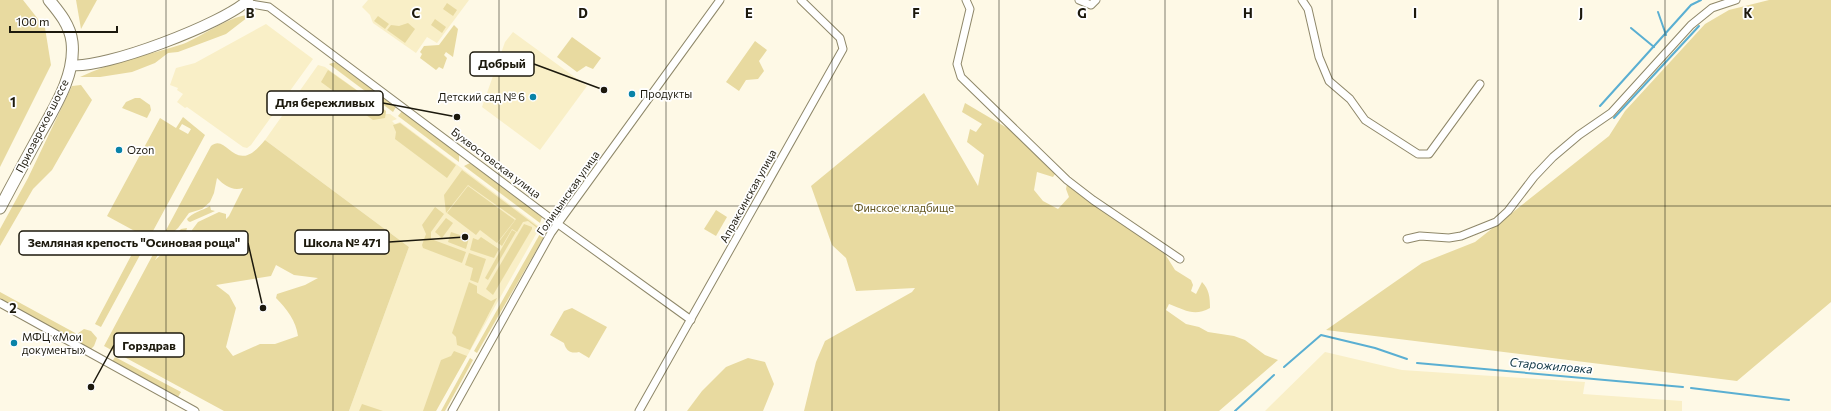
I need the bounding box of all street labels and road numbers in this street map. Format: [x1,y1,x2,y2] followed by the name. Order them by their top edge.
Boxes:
[12,77,71,175] street label: Приозерское шоссе
[449,125,544,200] street label: Бухвостовская улица
[717,147,779,245] street label: Апраксинская улица
[534,148,602,237] street label: Голицынская улица

